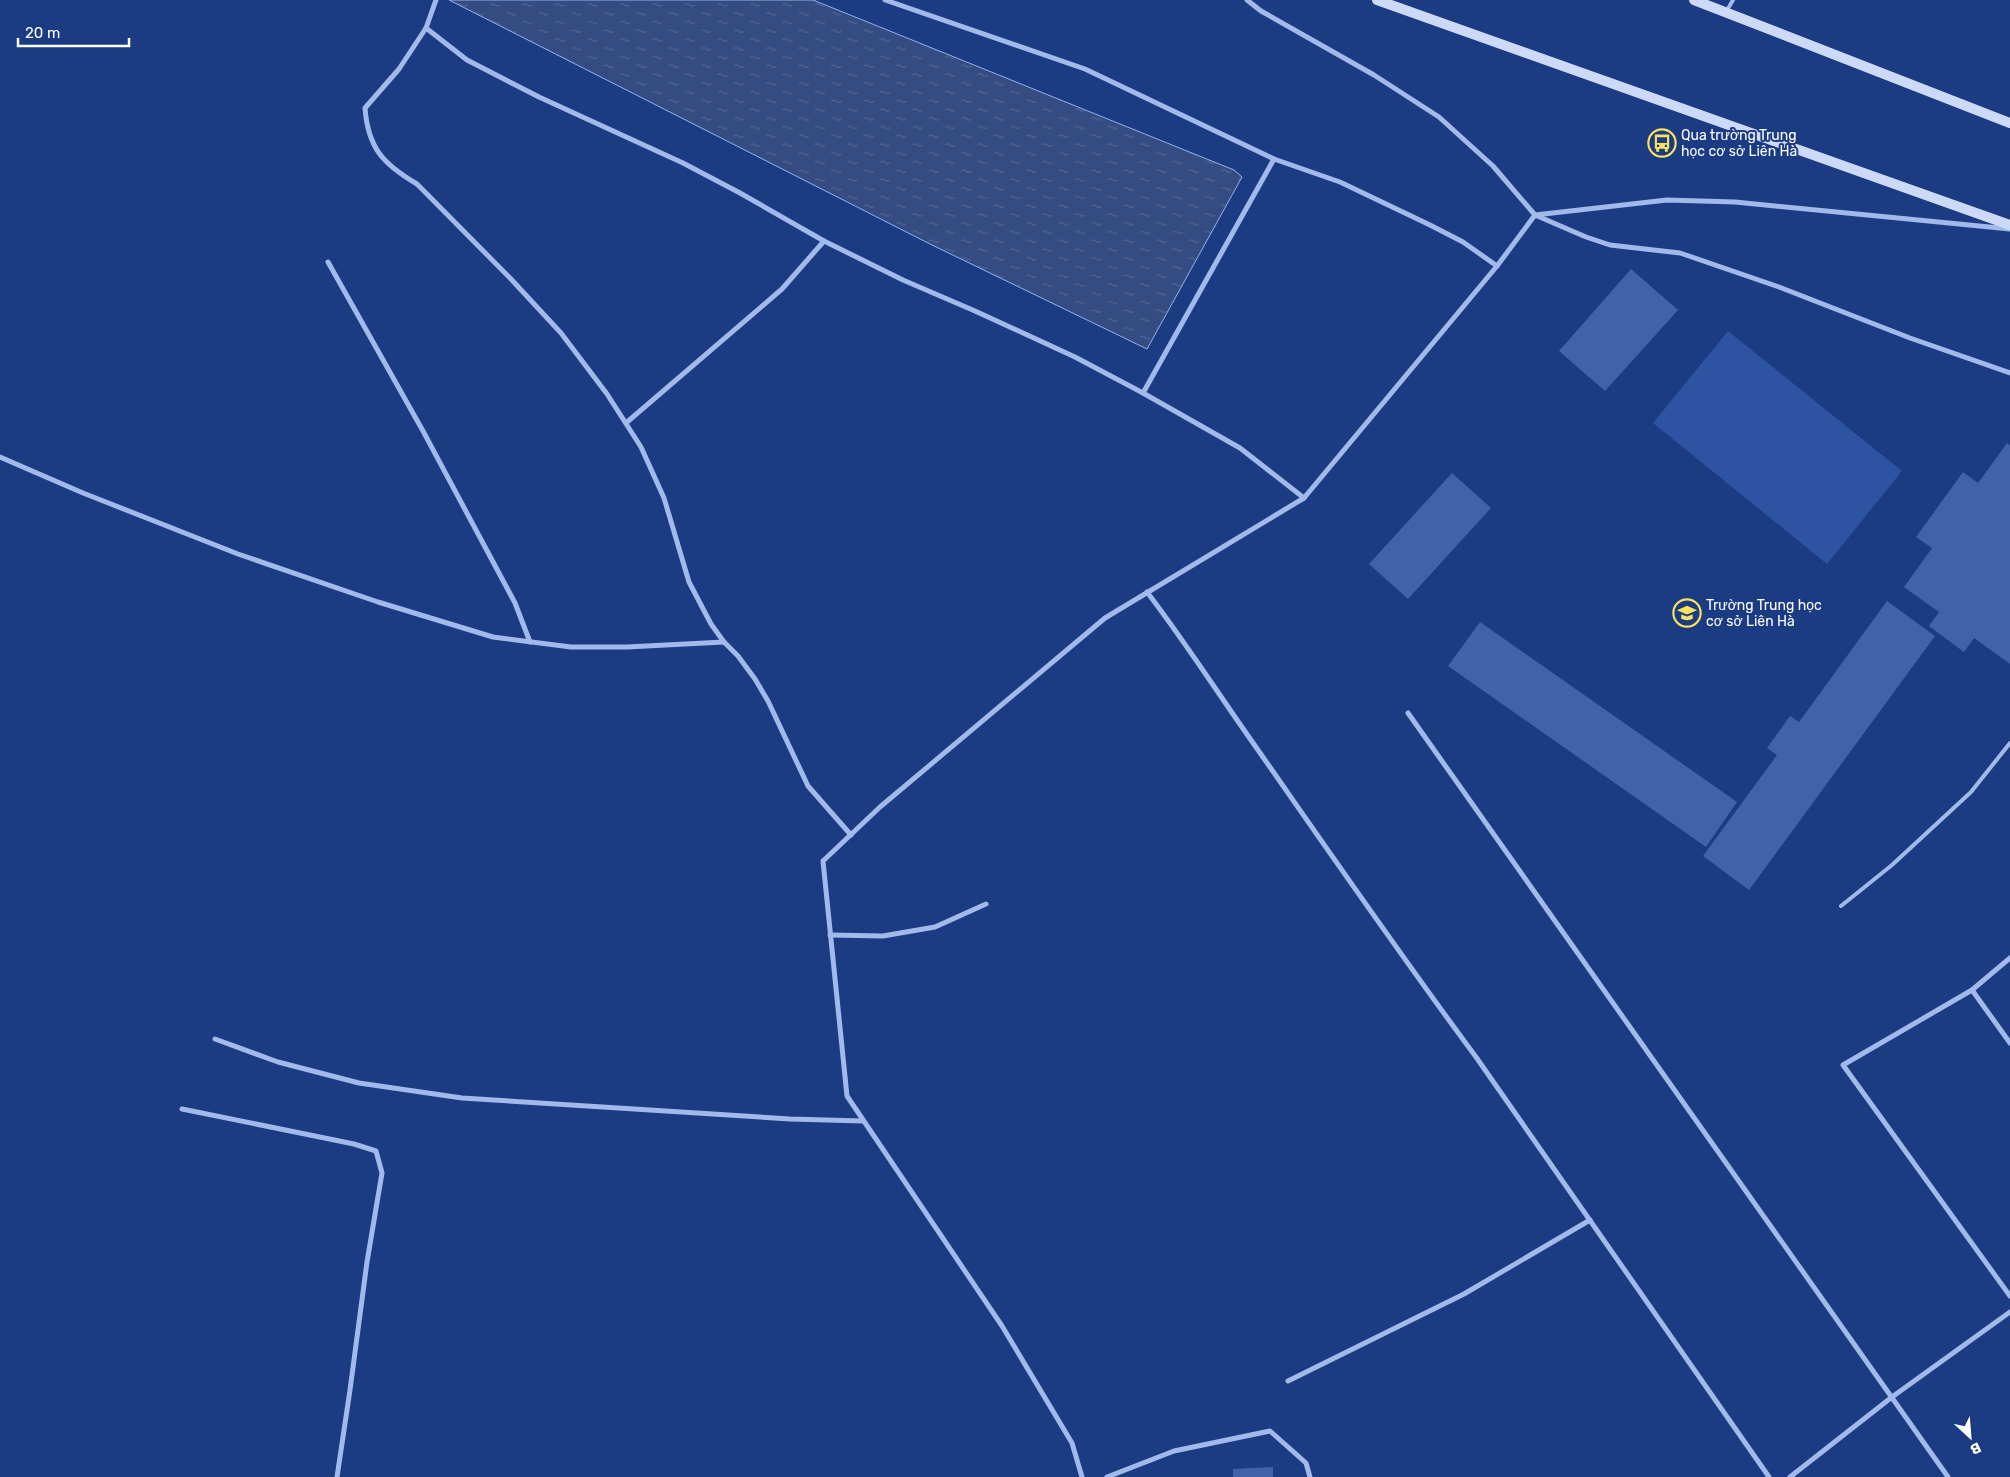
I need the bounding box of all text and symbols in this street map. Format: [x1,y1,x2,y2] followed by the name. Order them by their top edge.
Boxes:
[18,15,129,47] scale bar
[25,24,60,42] text: 20 m
[1681,127,1797,160] place label: Qua trường Trung học cơ sở Liên Hà
[1647,128,1677,158] bus stop icon: Qua trường Trung học cơ sở Liên Hà
[1706,597,1822,630] place label: Trường Trung học cơ sở Liên Hà
[1672,598,1702,628] school or university icon: Trường Trung học cơ sở Liên Hà
[1945,1412,1995,1462] north arrow
[1967,1438,1984,1458] text: B

